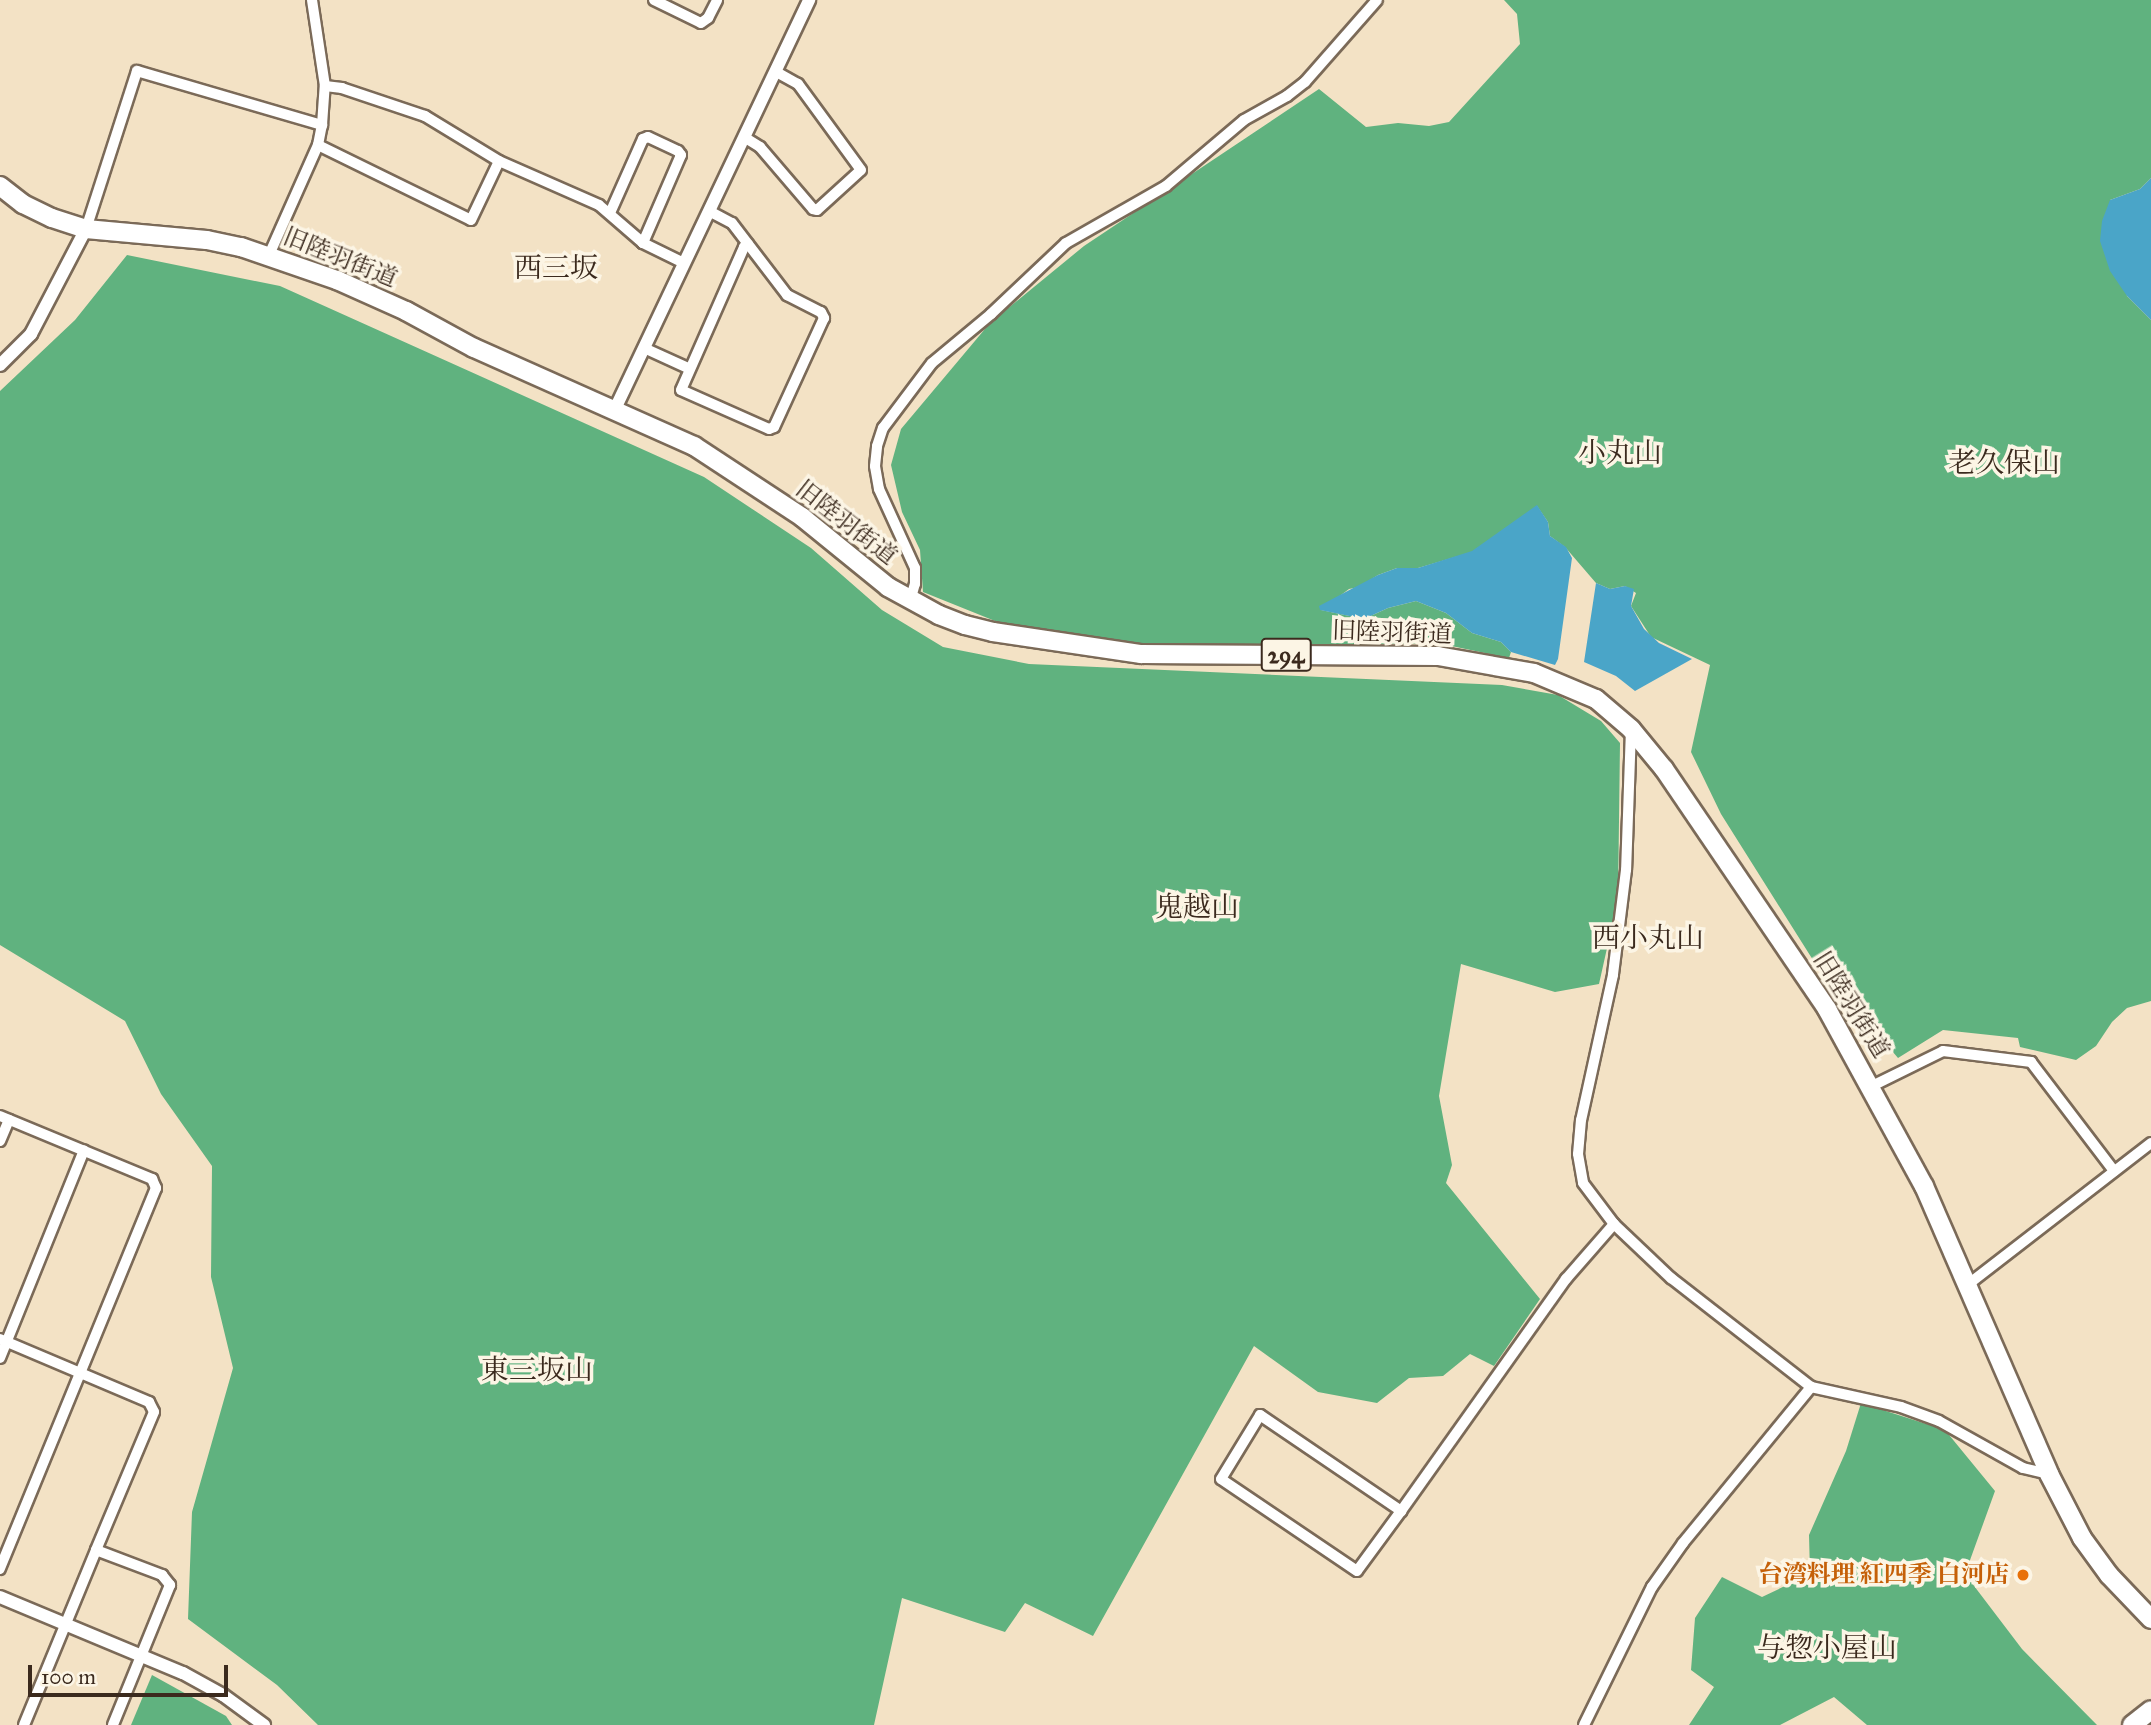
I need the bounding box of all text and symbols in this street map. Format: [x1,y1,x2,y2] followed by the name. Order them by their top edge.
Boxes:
[279,222,401,294] street label: 旧陸羽街道
[514,251,598,285] district label: 西三坂
[1578,436,1662,470] district label: 小丸山
[1948,446,2060,480] district label: 老久保山
[790,475,902,571] street label: 旧陸羽街道
[1332,617,1452,649] street label: 旧陸羽街道
[1260,636,1312,674] road number: 294
[1155,890,1239,924] district label: 鬼越山
[1592,921,1704,955] district label: 西小丸山
[1807,946,1895,1064] street label: 旧陸羽街道
[481,1353,593,1387] district label: 東三坂山
[1759,1561,2009,1589] place label: 台湾料理 紅四季 白河店
[2015,1567,2031,1583] marker: 台湾料理 紅四季 白河店
[1757,1631,1897,1665] district label: 与惣小屋山
[32,1652,231,1696] scale bar
[41,1664,96,1690] text: 100 m

